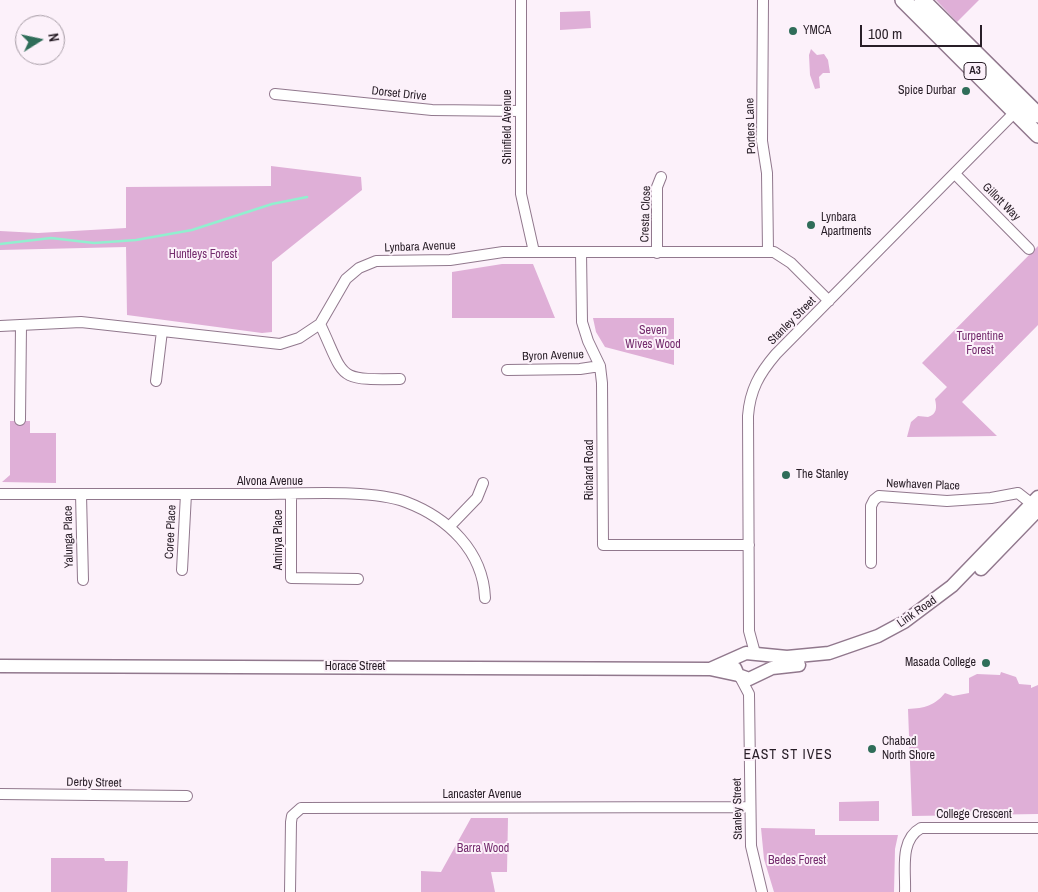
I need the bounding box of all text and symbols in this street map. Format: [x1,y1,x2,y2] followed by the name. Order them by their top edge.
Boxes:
[15,15,65,65] north arrow
[863,15,986,47] scale bar
[868,23,902,44] text: 100 m
[803,24,831,38] place label: YMCA
[787,25,799,37] marker: YMCA
[44,32,63,43] text: N
[964,62,986,80] road number: A3
[371,84,427,104] street label: Dorset Drive
[898,84,956,98] place label: Spice Durbar
[960,85,972,97] marker: Spice Durbar
[501,90,515,164] street label: Shinfield Avenue
[743,98,759,154] street label: Porters Lane
[979,180,1023,224] street label: Gillott Way
[638,185,654,243] street label: Cresta Close
[821,211,871,239] place label: Lynbara Apartments
[805,219,817,231] marker: Lynbara Apartments
[384,239,456,255] street label: Lynbara Avenue
[169,248,237,262] park label: Huntleys Forest
[765,294,819,348] street label: Stanley Street
[625,324,681,352] park label: Seven Wives Wood
[957,330,1003,358] park label: Turpentine Forest
[522,348,584,364] street label: Byron Avenue
[583,440,597,500] street label: Richard Road
[796,468,849,482] place label: The Stanley
[780,469,792,481] marker: The Stanley
[237,475,303,489] street label: Alvona Avenue
[886,477,960,493] street label: Newhaven Place
[162,505,180,559] street label: Coree Place
[61,506,77,568] street label: Yalunga Place
[272,510,286,570] street label: Aminya Place
[894,593,940,631] street label: Link Road
[905,656,976,670] place label: Masada College
[980,657,992,669] marker: Masada College
[325,660,385,674] street label: Horace Street
[882,735,935,763] place label: Chabad North Shore
[866,743,878,755] marker: Chabad North Shore
[742,747,834,763] district label: EAST ST IVES
[66,775,122,791] street label: Derby Street
[730,778,746,840] street label: Stanley Street
[442,788,522,802] street label: Lancaster Avenue
[936,808,1012,822] street label: College Crescent
[457,842,509,856] park label: Barra Wood
[768,854,826,868] park label: Bedes Forest

